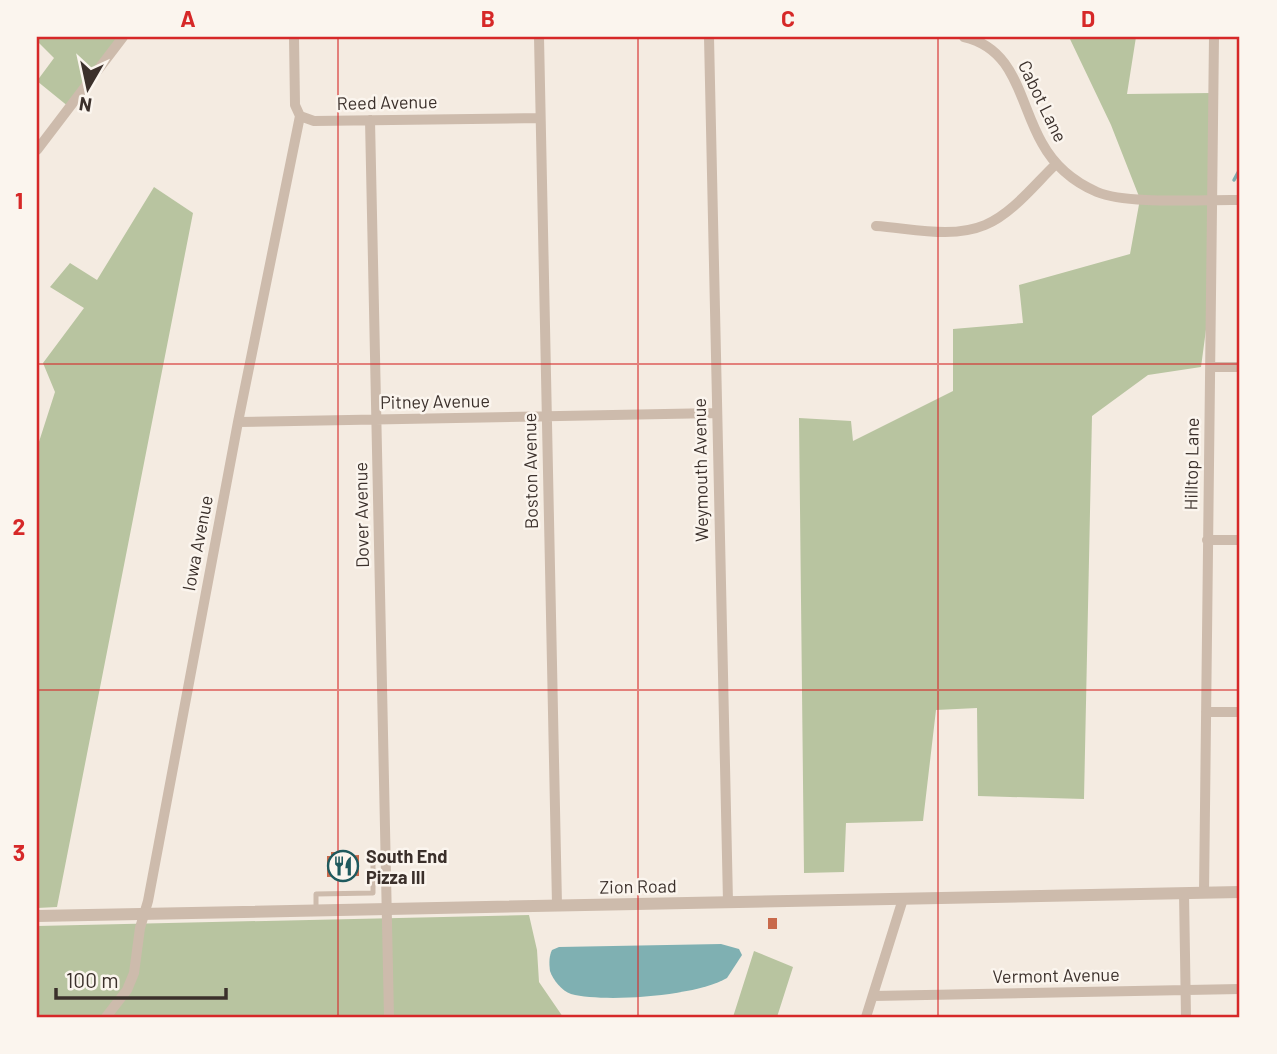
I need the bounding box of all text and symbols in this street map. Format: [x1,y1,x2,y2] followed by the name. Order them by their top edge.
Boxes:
[180,4,196,32] text: A
[481,4,495,32] text: B
[781,4,795,32] text: C
[1081,4,1095,32] text: D
[52,52,122,122] north arrow
[1014,57,1072,145] street label: Cabot Lane
[336,90,438,114] street label: Reed Avenue
[77,93,93,118] text: N
[15,186,23,214] text: 1
[380,389,490,413] street label: Pitney Avenue
[688,398,712,542] street label: Weymouth Avenue
[518,413,542,529] street label: Boston Avenue
[1179,417,1203,511] street label: Hilltop Lane
[349,462,373,568] street label: Dover Avenue
[177,493,217,593] street label: Iowa Avenue
[13,512,25,540] text: 2
[13,838,25,866] text: 3
[366,845,447,888] place label: South End Pizza III
[326,849,360,883] restaurant icon: South End Pizza III
[599,874,677,898] street label: Zion Road
[56,956,226,1000] scale bar
[992,963,1120,987] street label: Vermont Avenue
[66,967,119,992] text: 100 m

